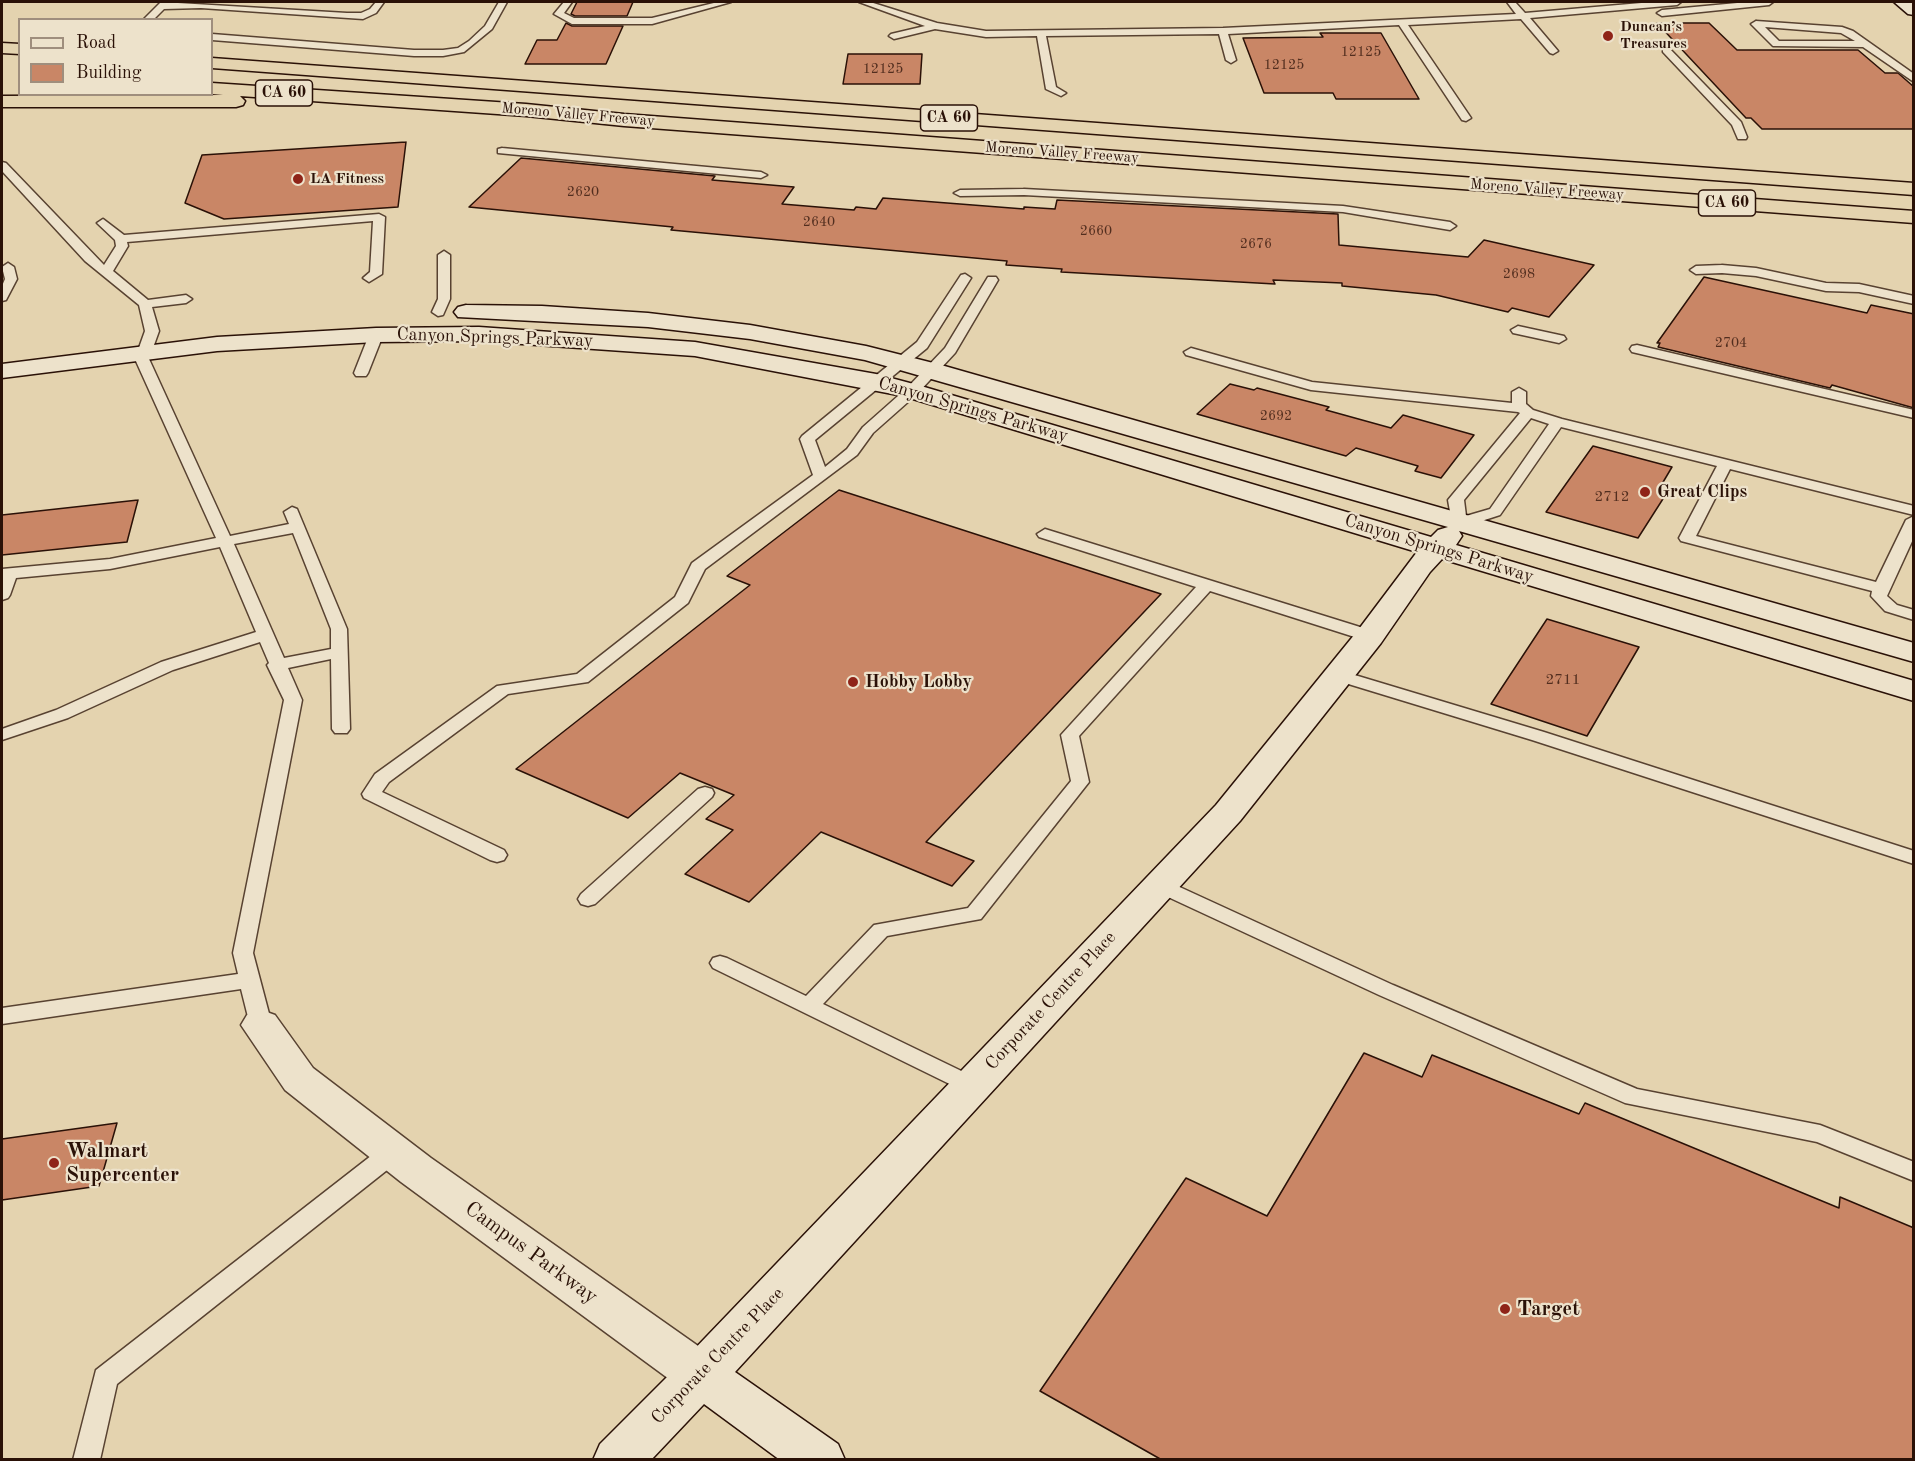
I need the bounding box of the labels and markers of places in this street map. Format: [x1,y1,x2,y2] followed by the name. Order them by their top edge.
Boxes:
[1620,18,1687,53] place label: Duncan’s Treasures
[1601,29,1615,43] marker: Duncan’s Treasures
[310,170,384,188] place label: LA Fitness
[291,172,305,186] marker: LA Fitness
[1657,481,1747,503] place label: Great Clips
[1638,485,1652,499] marker: Great Clips
[865,671,972,693] place label: Hobby Lobby
[846,675,860,689] marker: Hobby Lobby
[66,1138,179,1188] place label: Walmart Supercenter
[47,1156,61,1170] marker: Walmart Supercenter
[1517,1296,1580,1322] place label: Target
[1498,1302,1512,1316] marker: Target

